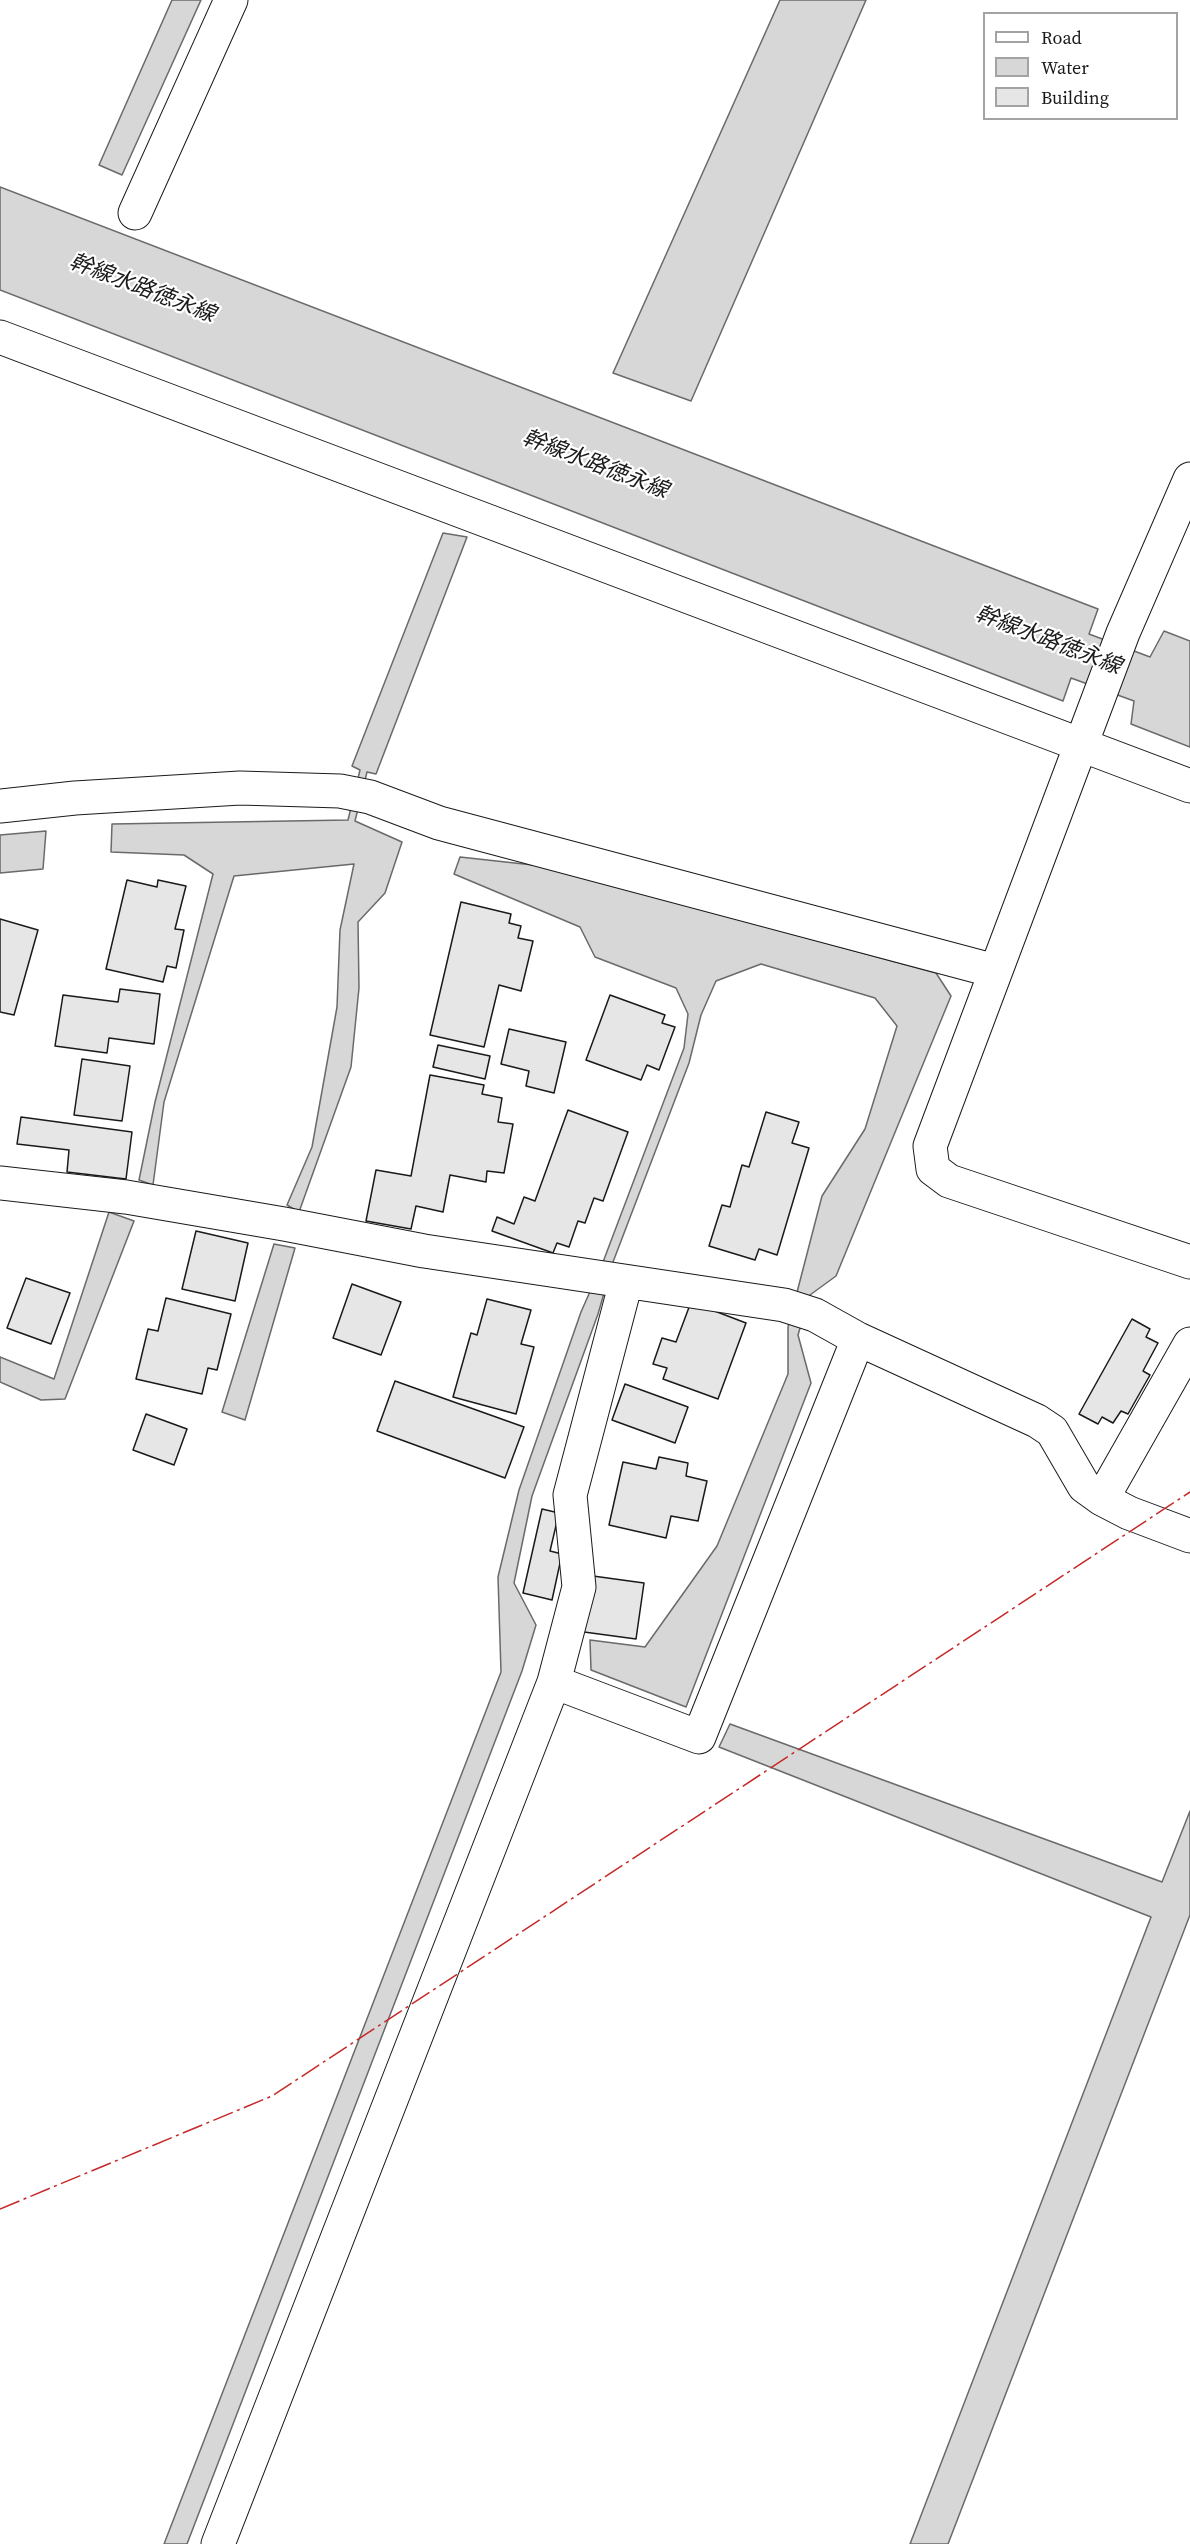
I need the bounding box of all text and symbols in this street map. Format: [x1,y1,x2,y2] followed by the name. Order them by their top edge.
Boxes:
[983,12,1178,120] legend
[1041,25,1082,50] text: Road
[1041,55,1089,80] text: Water
[1041,85,1109,110] text: Building
[65,249,219,329] water label: 幹線水路徳永線
[518,425,672,505] water label: 幹線水路徳永線
[971,601,1125,681] water label: 幹線水路徳永線

